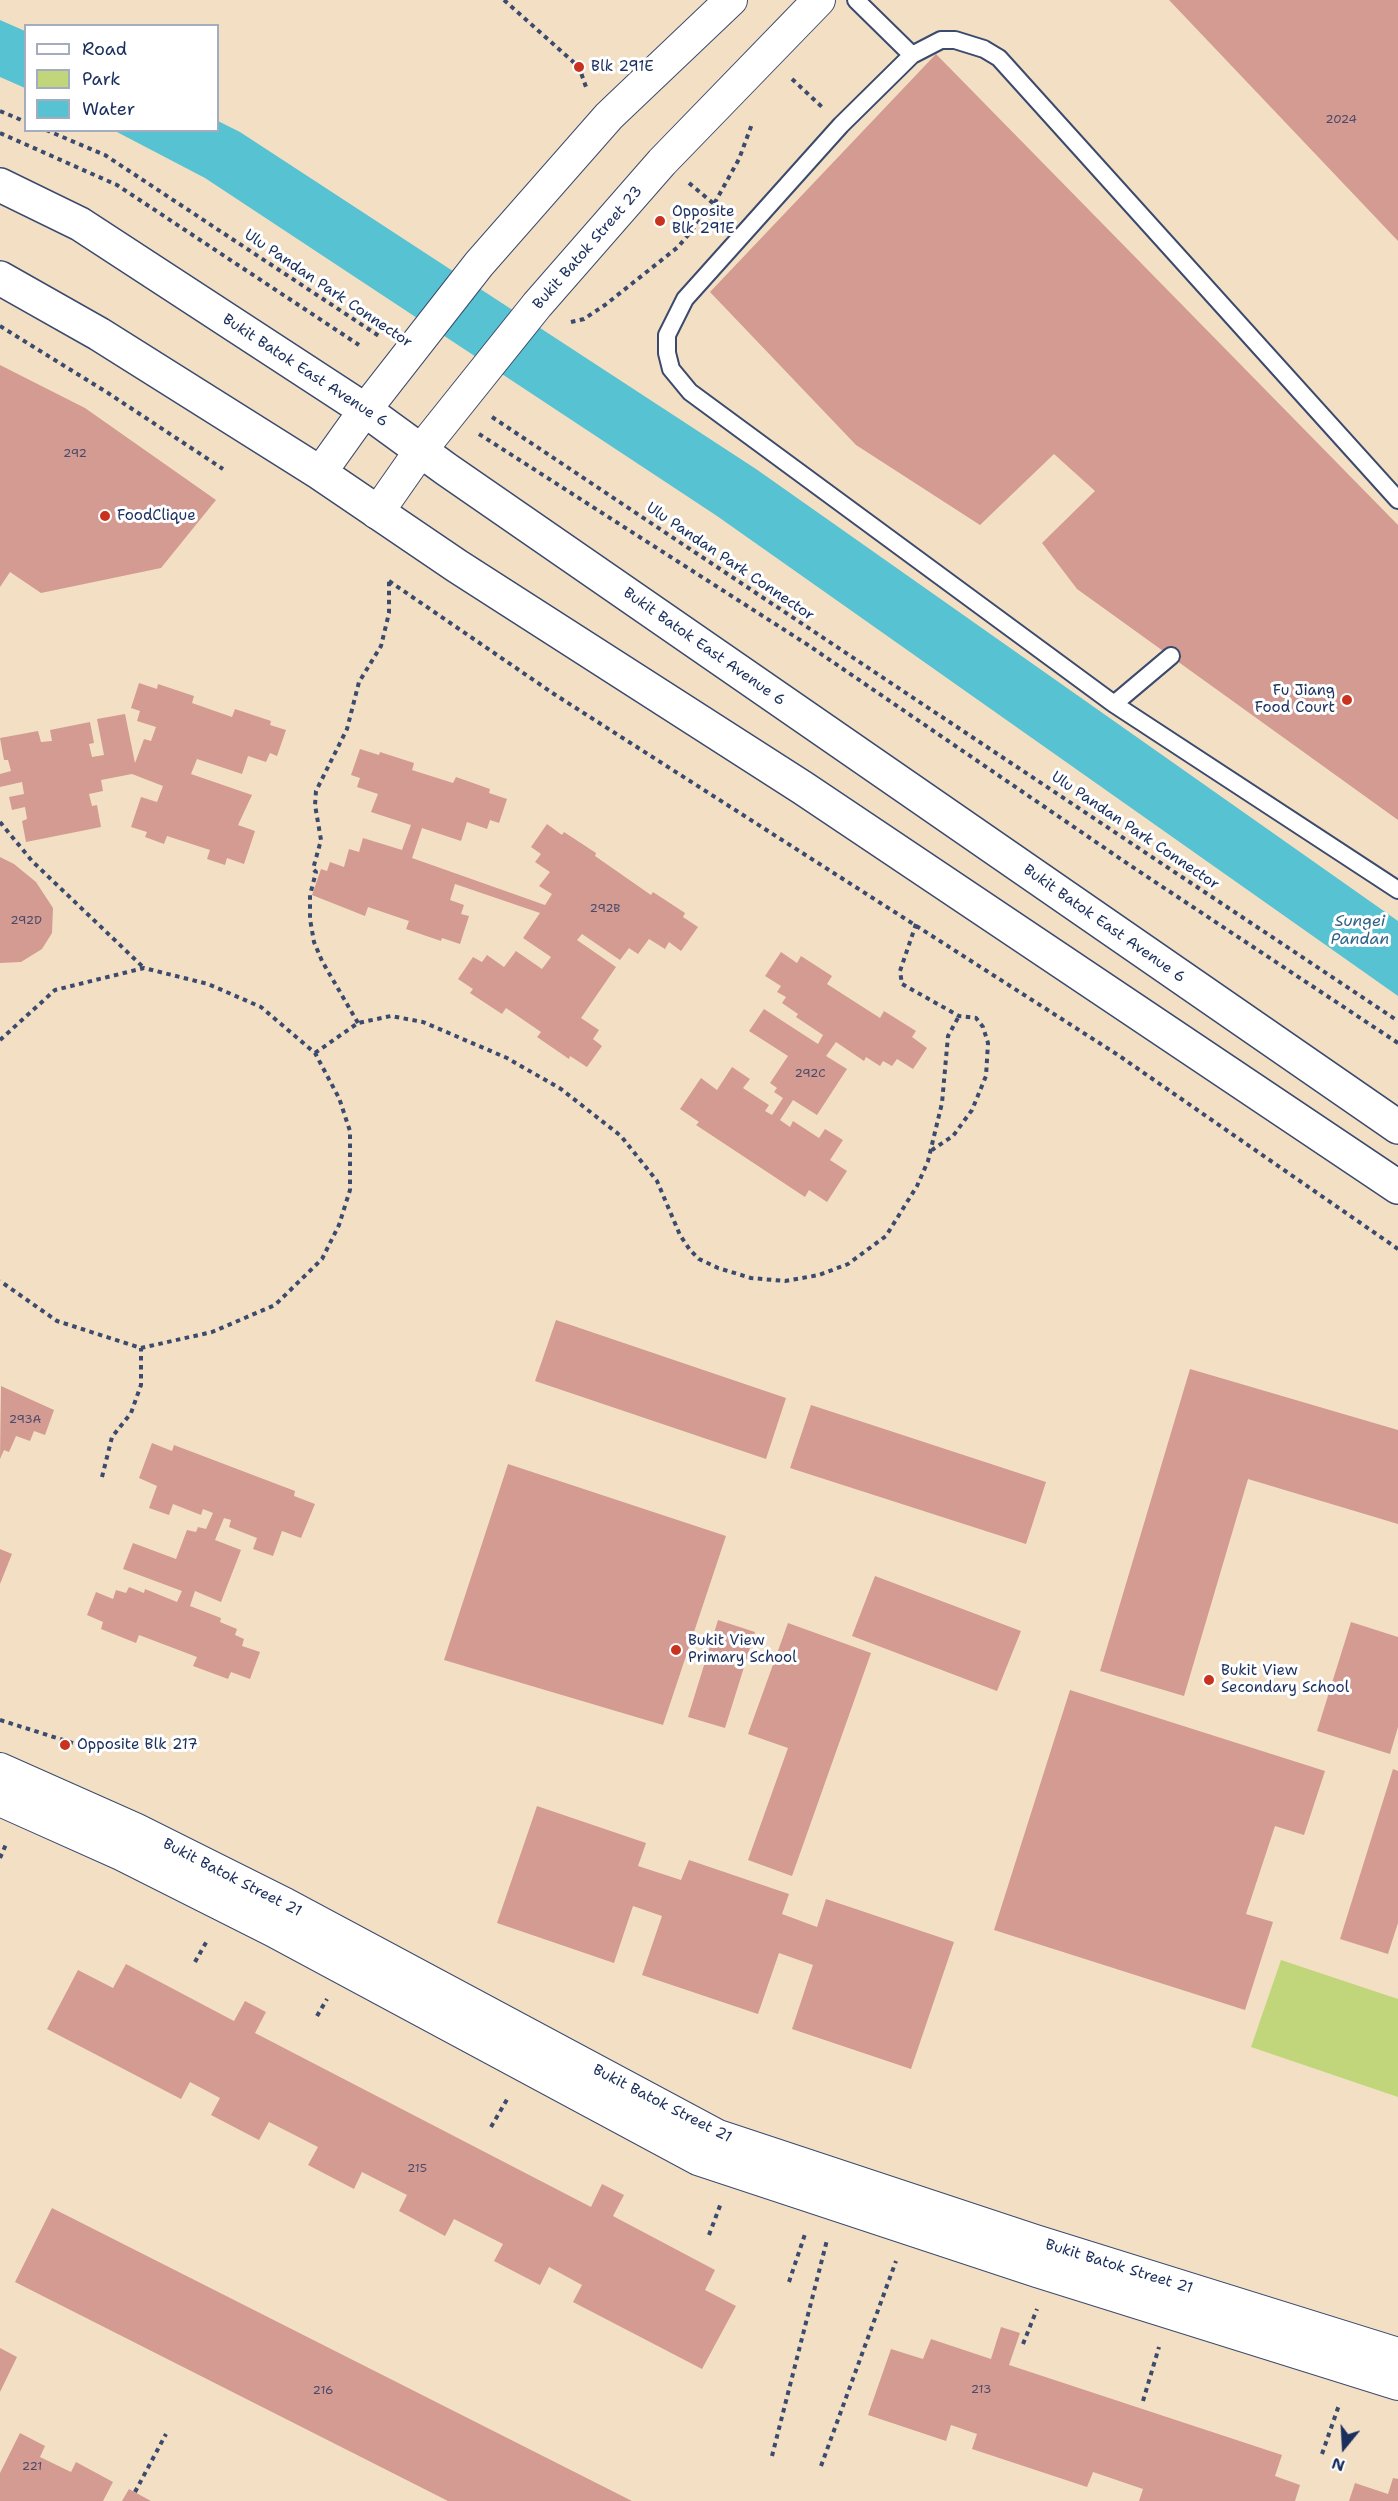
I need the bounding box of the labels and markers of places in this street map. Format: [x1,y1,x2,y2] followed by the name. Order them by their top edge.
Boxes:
[591,58,654,76] place label: Blk 291E
[572,60,586,74] marker: Blk 291E
[672,203,735,238] place label: Opposite Blk 291E
[653,214,667,228] marker: Opposite Blk 291E
[117,507,196,525] place label: FoodClique
[98,509,112,523] marker: FoodClique
[1255,682,1335,717] place label: Fu Jiang Food Court
[1340,693,1354,707] marker: Fu Jiang Food Court
[688,1632,797,1667] place label: Bukit View Primary School
[669,1643,683,1657] marker: Bukit View Primary School
[1221,1662,1349,1697] place label: Bukit View Secondary School
[1202,1673,1216,1687] marker: Bukit View Secondary School
[77,1736,198,1754] place label: Opposite Blk 217
[58,1738,72,1752] marker: Opposite Blk 217

